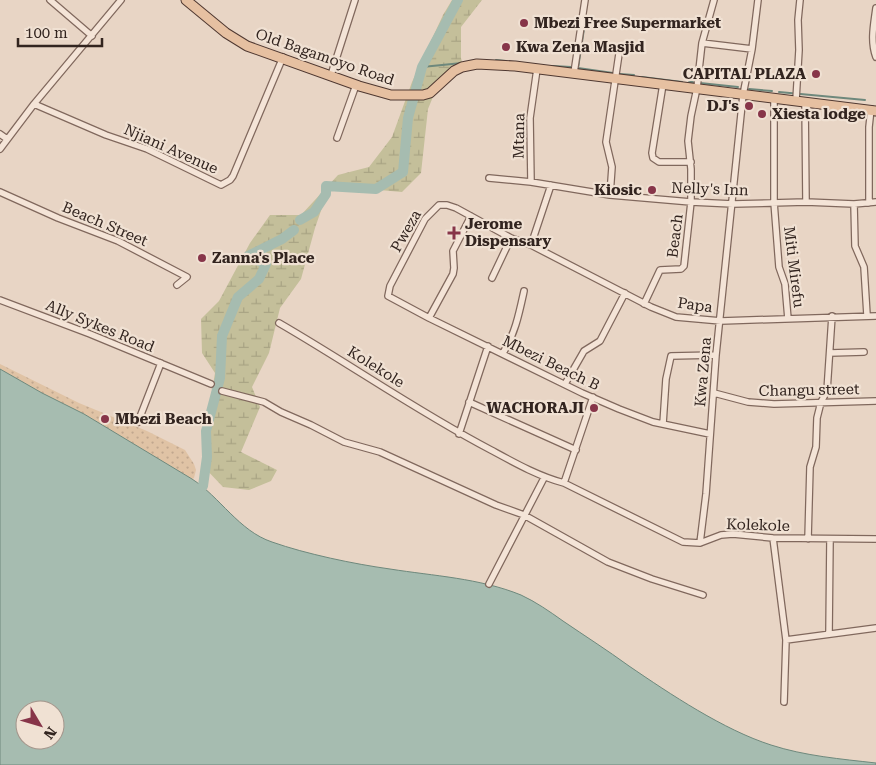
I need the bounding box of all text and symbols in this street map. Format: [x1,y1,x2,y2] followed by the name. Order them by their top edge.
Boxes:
[534,14,721,32] place label: Mbezi Free Supermarket
[18,15,101,47] scale bar
[518,17,530,29] marker: Mbezi Free Supermarket
[25,24,68,42] text: 100 m
[253,25,397,89] street label: Old Bagamoyo Road
[516,38,644,56] place label: Kwa Zena Masjid
[500,41,512,53] marker: Kwa Zena Masjid
[683,65,806,83] place label: CAPITAL PLAZA
[810,68,822,80] marker: CAPITAL PLAZA
[707,97,739,115] place label: DJ's
[743,100,755,112] marker: DJ's
[772,105,866,123] place label: Xiesta lodge
[756,108,768,120] marker: Xiesta lodge
[510,113,528,159] street label: Mtana
[121,120,221,178] street label: Njiani Avenue
[671,179,749,199] street label: Nelly's Inn
[594,181,642,199] place label: Kiosic
[646,184,658,196] marker: Kiosic
[60,198,151,250] street label: Beach Street
[387,207,425,255] street label: Pweza
[663,213,687,259] street label: Beach
[465,215,551,250] place label: Jerome Dispensary
[780,225,808,309] street label: Miti Mirefu
[447,226,461,240] marker: Jerome Dispensary
[212,249,315,267] place label: Zanna's Place
[196,252,208,264] marker: Zanna's Place
[676,294,714,316] street label: Papa
[43,296,157,356] street label: Ally Sykes Road
[499,332,603,394] street label: Mbezi Beach B
[691,336,715,408] street label: Kwa Zena
[344,342,408,392] street label: Kolekole
[758,380,860,400] street label: Changu street
[486,399,584,417] place label: WACHORAJI
[588,402,600,414] marker: WACHORAJI
[115,410,212,428] place label: Mbezi Beach
[99,413,111,425] marker: Mbezi Beach
[726,515,790,535] street label: Kolekole
[15,700,65,750] north arrow
[40,724,60,742] text: N

